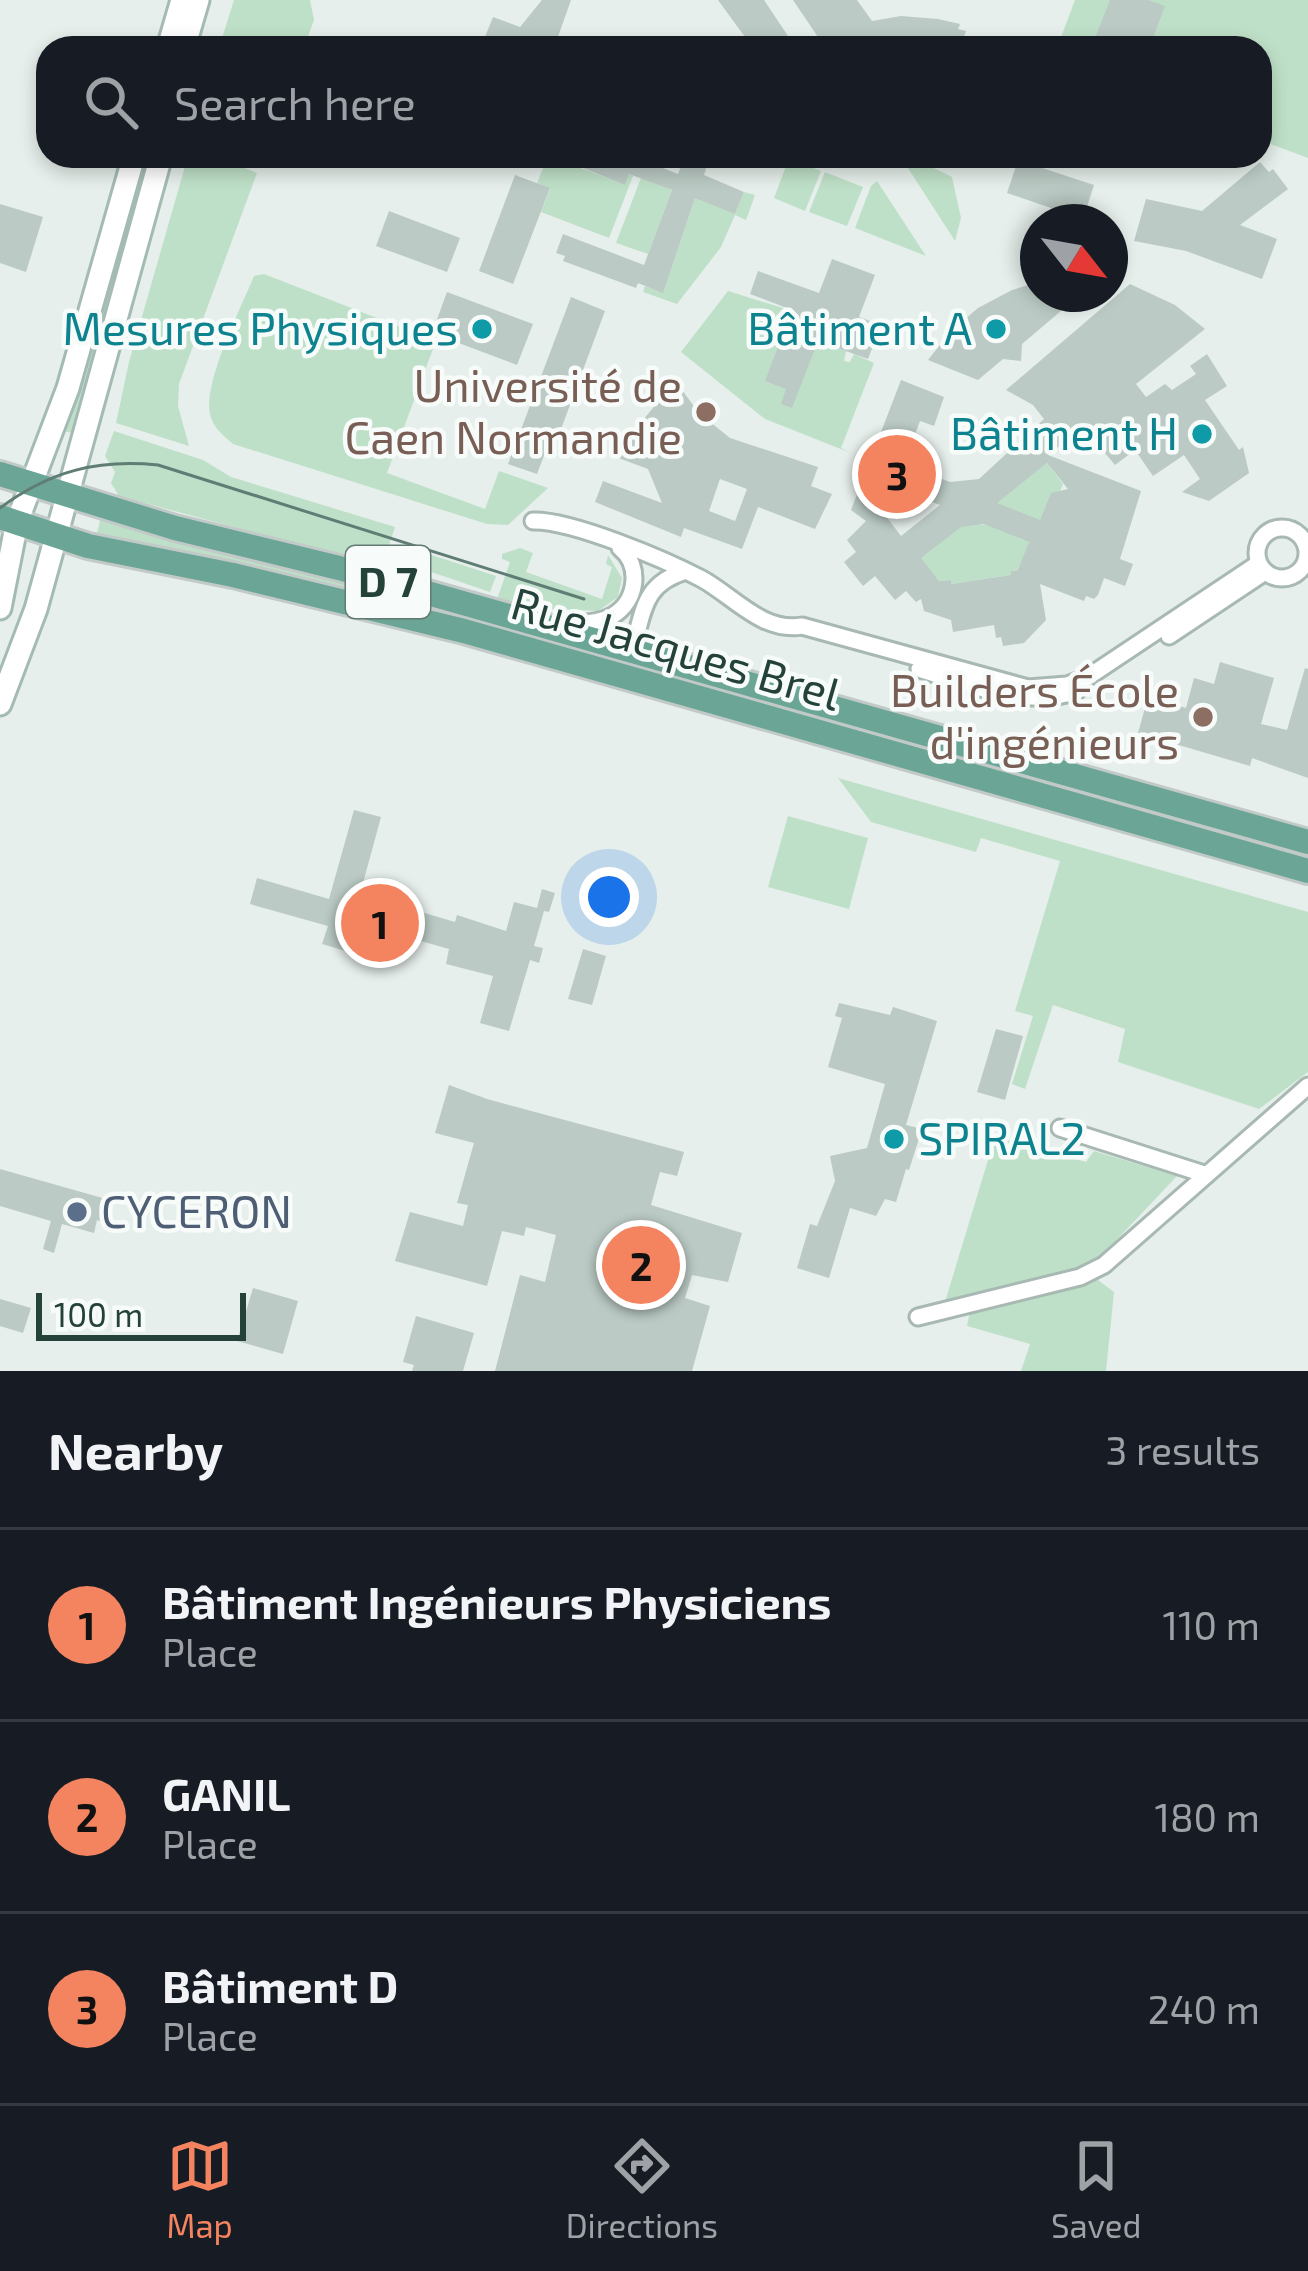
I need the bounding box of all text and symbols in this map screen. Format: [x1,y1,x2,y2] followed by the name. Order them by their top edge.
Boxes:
[36,36,1272,168] search box
[78,69,144,135] icon: search
[174,75,416,129] text: Search here
[1020,204,1128,312] north arrow
[62,300,458,354] place label: Mesures Physiques
[747,300,972,354] place label: Bâtiment A
[469,316,495,342] marker: Mesures Physiques
[983,316,1009,342] marker: Bâtiment A
[345,357,682,463] place label: Université de Caen Normandie
[693,399,719,425] marker: Université de Caen Normandie
[950,405,1178,459] place label: Bâtiment H
[1189,421,1215,447] marker: Bâtiment H
[858,429,936,519] pin: 3
[346,546,430,618] road number: D 7
[506,574,847,720] street label: Rue Jacques Brel
[890,662,1179,768] place label: Builders École d'ingénieurs
[1190,704,1216,730] marker: Builders École d'ingénieurs
[579,867,639,927] your location
[341,878,419,968] pin: 1
[918,1110,1086,1164] place label: SPIRAL2
[881,1126,907,1152] marker: SPIRAL2
[101,1183,292,1237] place label: CYCERON
[64,1199,90,1225] marker: CYCERON
[602,1220,680,1310] pin: 2
[36,1287,246,1340] scale bar
[54,1294,143,1334] text: 100 m
[48,1419,223,1480] text: Nearby
[1106,1426,1260,1473] text: 3 results
[162,1574,832,1628] text: Bâtiment Ingénieurs Physiciens
[79,1601,95,1648] text: 1
[1163,1601,1260,1648] text: 110 m
[162,1628,258,1675] text: Place
[162,1766,290,1820] text: GANIL
[76,1793,98,1840] text: 2
[1154,1793,1260,1840] text: 180 m
[162,1820,258,1867] text: Place
[162,1958,398,2012] text: Bâtiment D
[76,1985,98,2032] text: 3
[1148,1985,1260,2032] text: 240 m
[162,2012,258,2059] text: Place
[167,2133,233,2245] tab: Map
[566,2133,718,2245] tab: Directions
[1051,2133,1141,2245] tab: Saved

